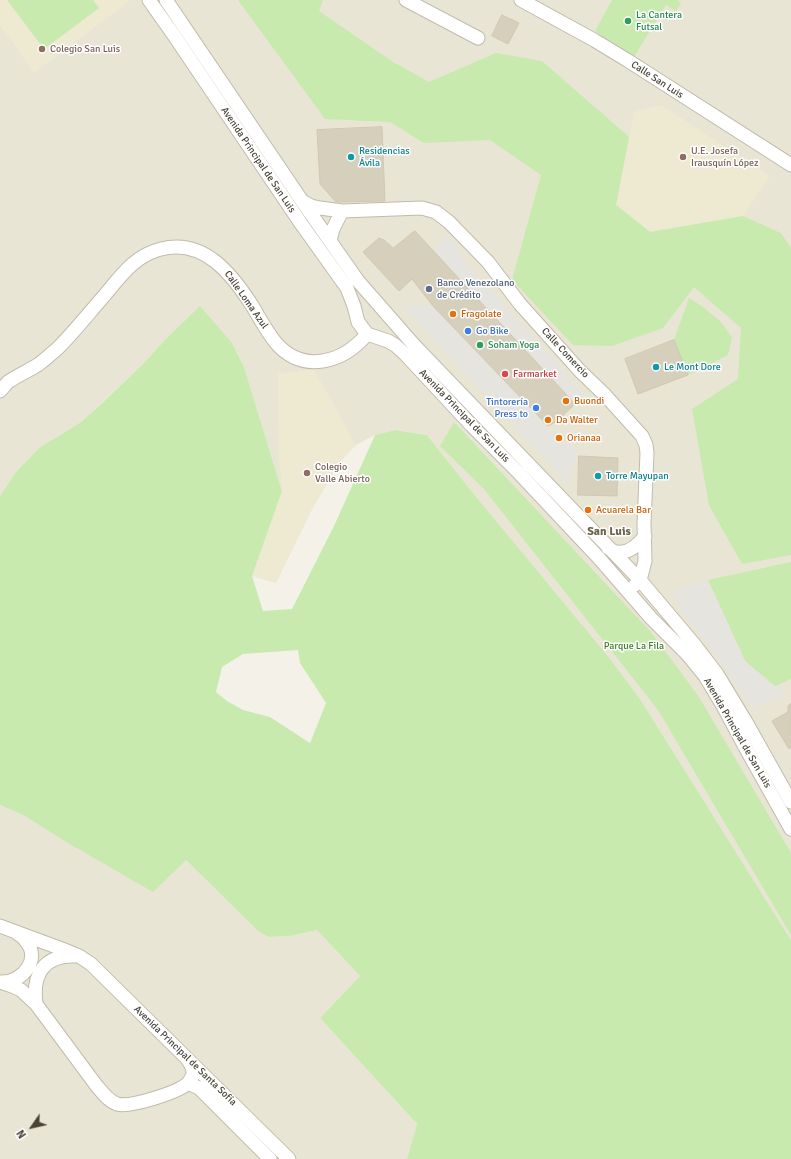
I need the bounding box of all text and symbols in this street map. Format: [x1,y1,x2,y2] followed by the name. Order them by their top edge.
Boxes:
[636,9,682,32] place label: La Cantera Futsal
[623,16,633,26] marker: La Cantera Futsal
[50,43,120,55] place label: Colegio San Luis
[37,44,47,54] marker: Colegio San Luis
[629,59,685,101] street label: Calle San Luis
[218,105,298,215] street label: Avenida Principal de San Luis
[359,145,410,168] place label: Residencias Ávila
[691,145,758,168] place label: U.E. Josefa Irausquín López
[346,152,356,162] marker: Residencias Ávila
[678,152,688,162] marker: U.E. Josefa Irausquín López
[221,269,271,331] street label: Calle Loma Azul
[437,277,515,300] place label: Banco Venezolano de Crédito
[424,284,434,294] marker: Banco Venezolano de Crédito
[461,308,501,320] place label: Fragolate
[448,309,458,319] marker: Fragolate
[476,325,508,337] place label: Go Bike
[539,325,591,381] street label: Calle Comercio
[463,326,473,336] marker: Go Bike
[488,339,539,351] place label: Soham Yoga
[475,340,485,350] marker: Soham Yoga
[664,361,721,373] place label: Le Mont Dore
[651,362,661,372] marker: Le Mont Dore
[416,367,512,465] street label: Avenida Principal de San Luis
[513,368,557,380] place label: Farmarket
[500,369,510,379] marker: Farmarket
[574,395,604,407] place label: Buondi
[486,396,528,420] place label: Tintorería Press to
[561,396,571,406] marker: Buondi
[531,403,541,413] marker: Tintorería Press to
[556,414,598,426] place label: Da Walter
[543,415,553,425] marker: Da Walter
[567,432,601,444] place label: Orianaa
[554,433,564,443] marker: Orianaa
[315,461,370,484] place label: Colegio Valle Abierto
[302,468,312,478] marker: Colegio Valle Abierto
[606,470,669,482] place label: Torre Mayupan
[593,471,603,481] marker: Torre Mayupan
[596,504,651,516] place label: Acuarela Bar
[583,505,593,515] marker: Acuarela Bar
[587,525,631,539] district label: San Luis
[604,640,664,652] park label: Parque La Fila
[701,676,773,790] street label: Avenida Principal de San Luis
[131,1004,239,1108] street label: Avenida Principal de Santa Sofía
[12,1107,52,1147] north arrow
[14,1127,29,1141] text: N

